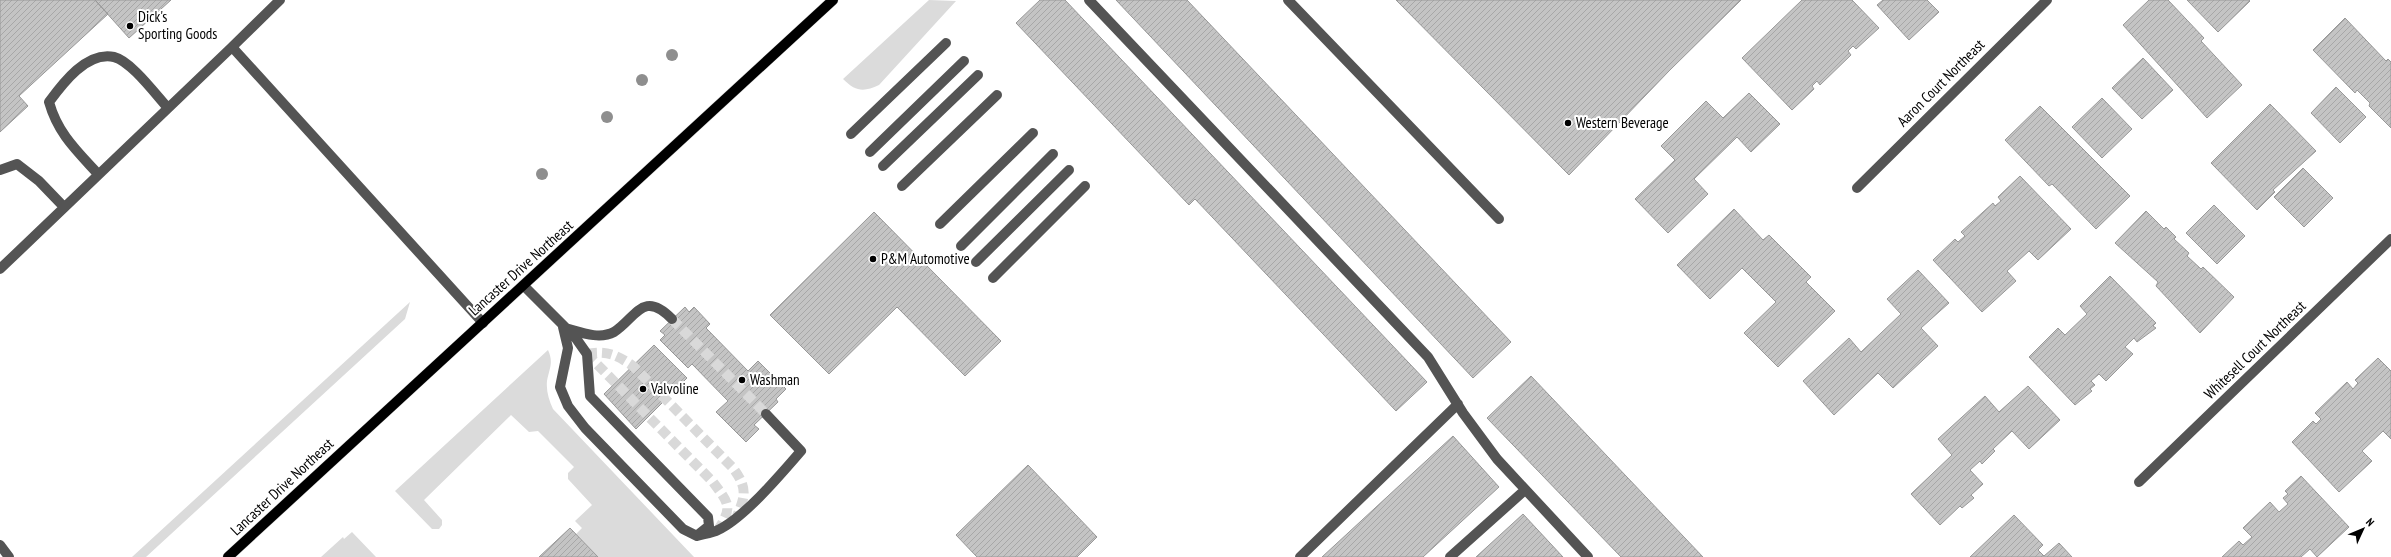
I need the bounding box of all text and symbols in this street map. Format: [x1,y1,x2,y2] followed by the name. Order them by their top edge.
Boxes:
[138,7,217,43] place label: Dick's Sporting Goods
[125,21,135,31] marker: Dick's Sporting Goods
[1893,35,1988,130] street label: Aaron Court Northeast
[1576,113,1669,132] place label: Western Beverage
[1563,118,1573,128] marker: Western Beverage
[464,216,577,320] street label: Lancaster Drive Northeast
[881,249,970,268] place label: P&M Automotive
[868,254,878,264] marker: P&M Automotive
[2200,296,2309,403] street label: Whitesell Court Northeast
[750,370,800,389] place label: Washman
[737,375,747,385] marker: Washman
[650,379,699,398] place label: Valvoline
[638,384,648,394] marker: Valvoline
[226,434,337,539] street label: Lancaster Drive Northeast
[2343,509,2383,549] north arrow
[2363,515,2377,529] text: N

